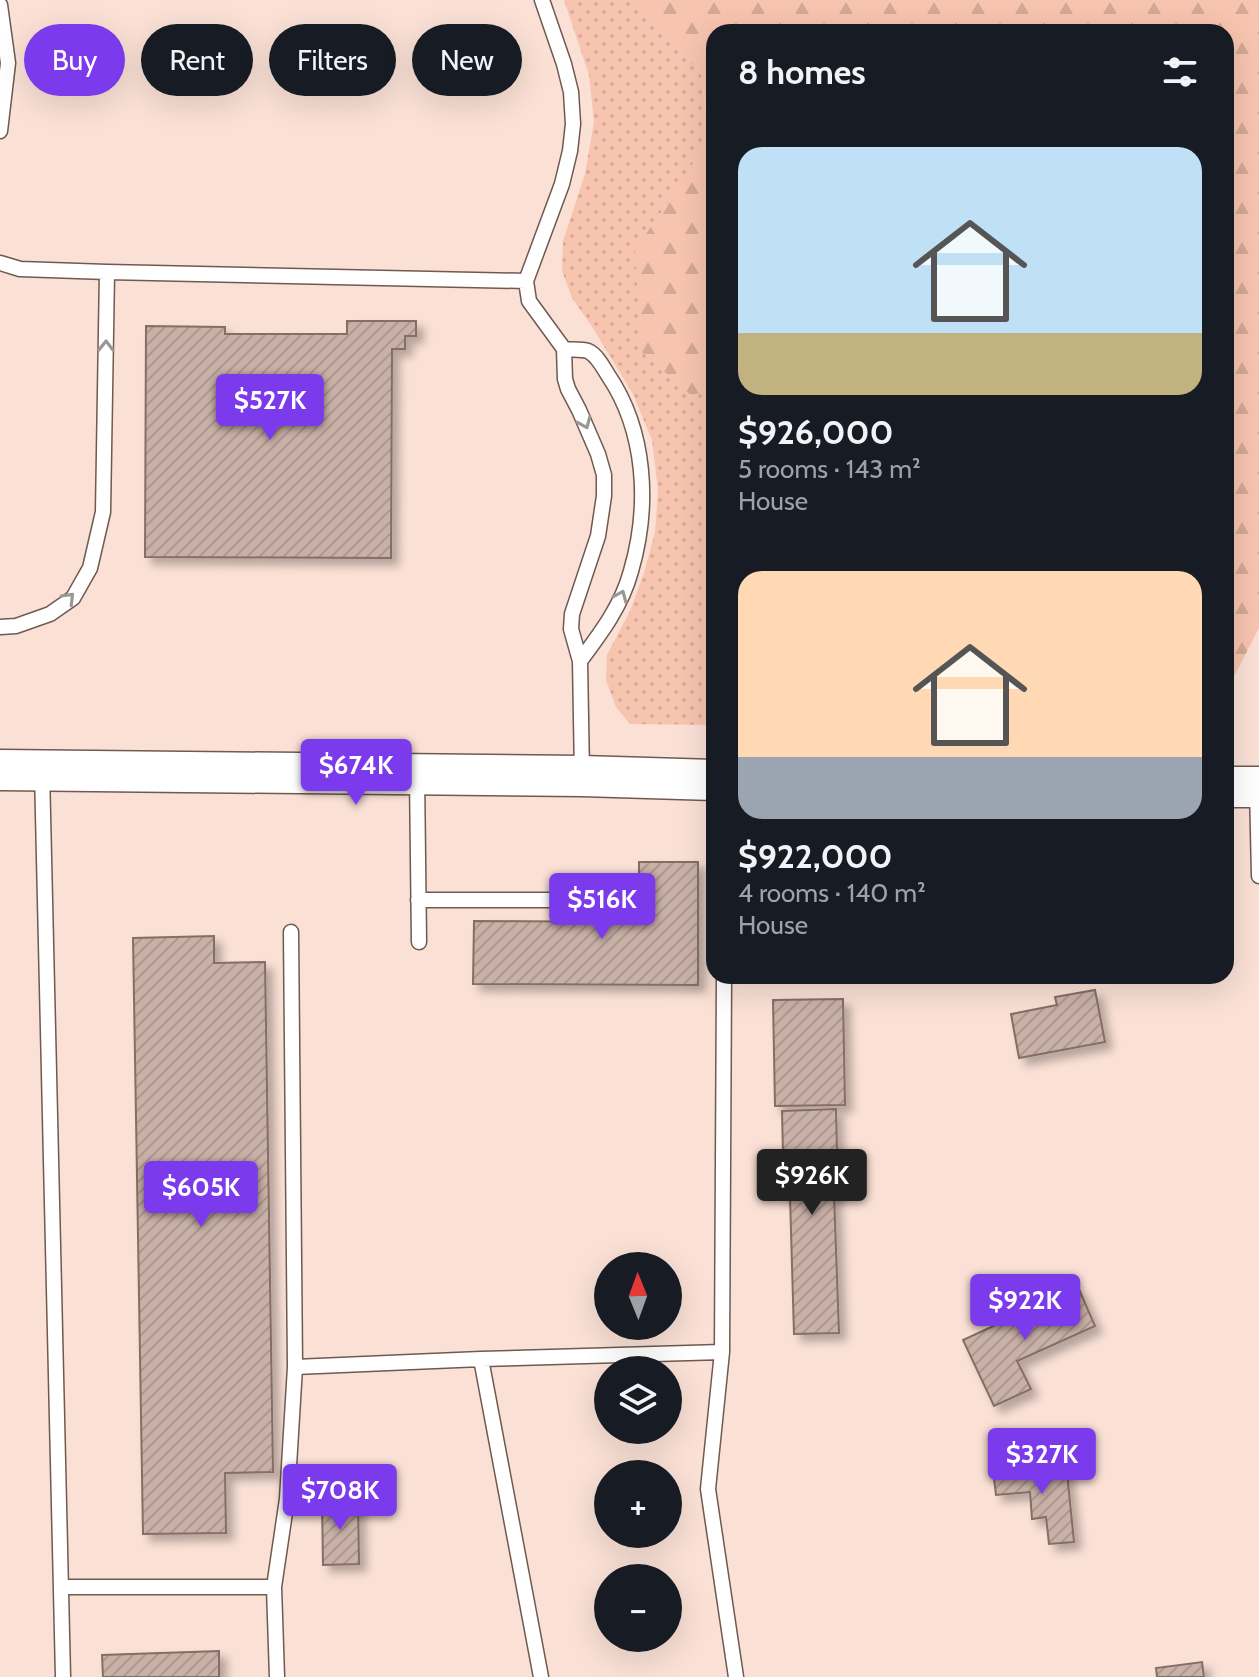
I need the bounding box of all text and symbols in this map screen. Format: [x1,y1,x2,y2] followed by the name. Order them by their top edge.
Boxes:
[24,24,125,96] chip: Buy
[141,24,253,96] chip: Rent
[269,24,396,96] chip: Filters
[412,24,522,96] chip: New
[1158,50,1202,94] icon: filters
[738,51,866,93] text: 8 homes
[898,199,1042,343] icon: home
[97,339,115,352] one-way arrow
[214,374,326,442] pin: $527K
[234,384,306,416] text: $527K
[738,411,894,453] text: $926,000
[575,415,591,429] one-way arrow
[738,453,921,485] text: 5 rooms · 143 m²
[738,485,808,517] text: House
[612,590,628,604] one-way arrow
[60,593,75,607] one-way arrow
[898,623,1042,767] icon: home
[300,739,412,807] pin: $674K
[319,749,393,781] text: $674K
[738,835,892,877] text: $922,000
[546,873,658,941] pin: $516K
[738,877,926,909] text: 4 rooms · 140 m²
[567,883,637,915] text: $516K
[738,909,808,941] text: House
[756,1149,868,1217] pin: $926K
[775,1159,849,1191] text: $926K
[145,1161,257,1229] pin: $605K
[162,1171,240,1203] text: $605K
[594,1252,682,1340] north arrow
[594,1252,682,1652] map controls
[969,1274,1081,1342] pin: $922K
[988,1284,1062,1316] text: $922K
[594,1356,682,1444] button: layers
[986,1428,1098,1496] pin: $327K
[1006,1438,1078,1470] text: $327K
[594,1460,682,1548] button: +
[284,1464,396,1532] pin: $708K
[301,1474,379,1506] text: $708K
[594,1564,682,1652] button: −

